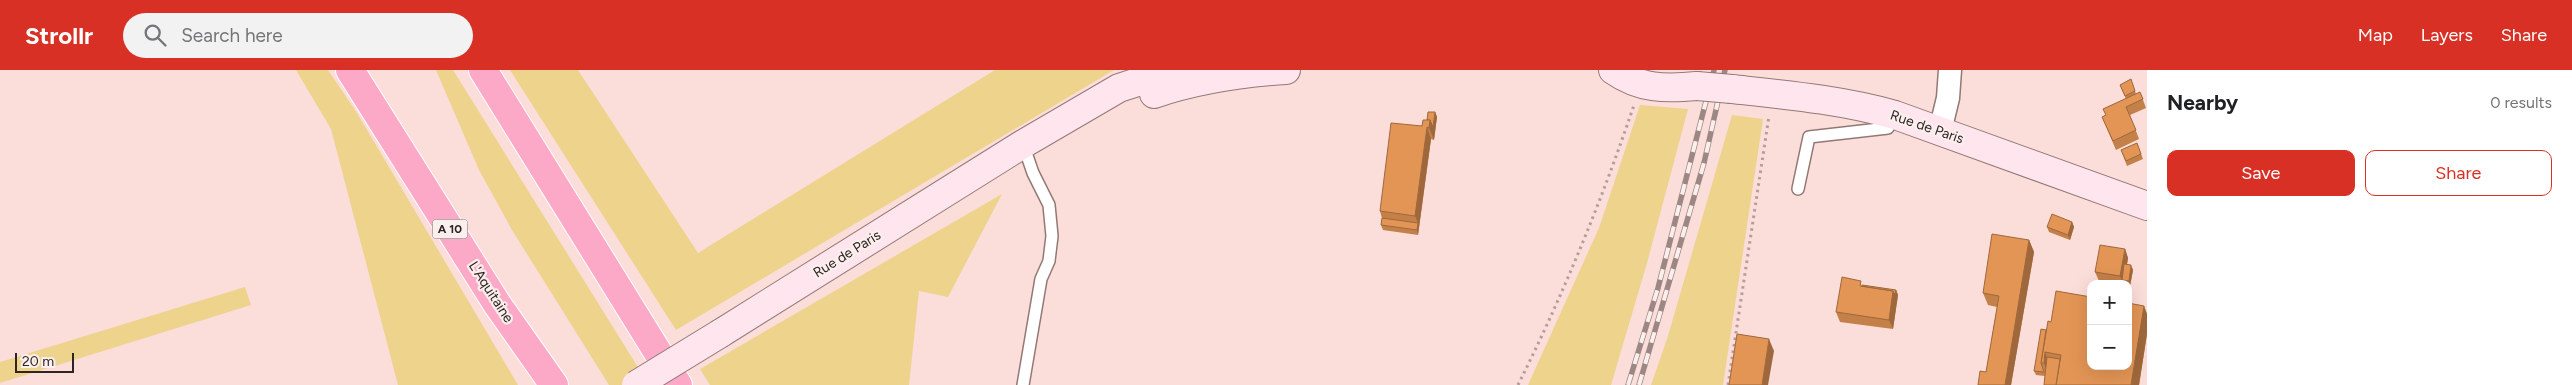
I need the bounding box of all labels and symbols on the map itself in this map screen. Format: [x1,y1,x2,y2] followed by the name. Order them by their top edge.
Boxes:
[1888,106,1966,148] street label: Rue de Paris
[432,220,468,238] road number: A 10
[810,226,884,282] street label: Rue de Paris
[465,258,517,326] street label: L'Aquitaine
[15,350,74,373] scale bar

